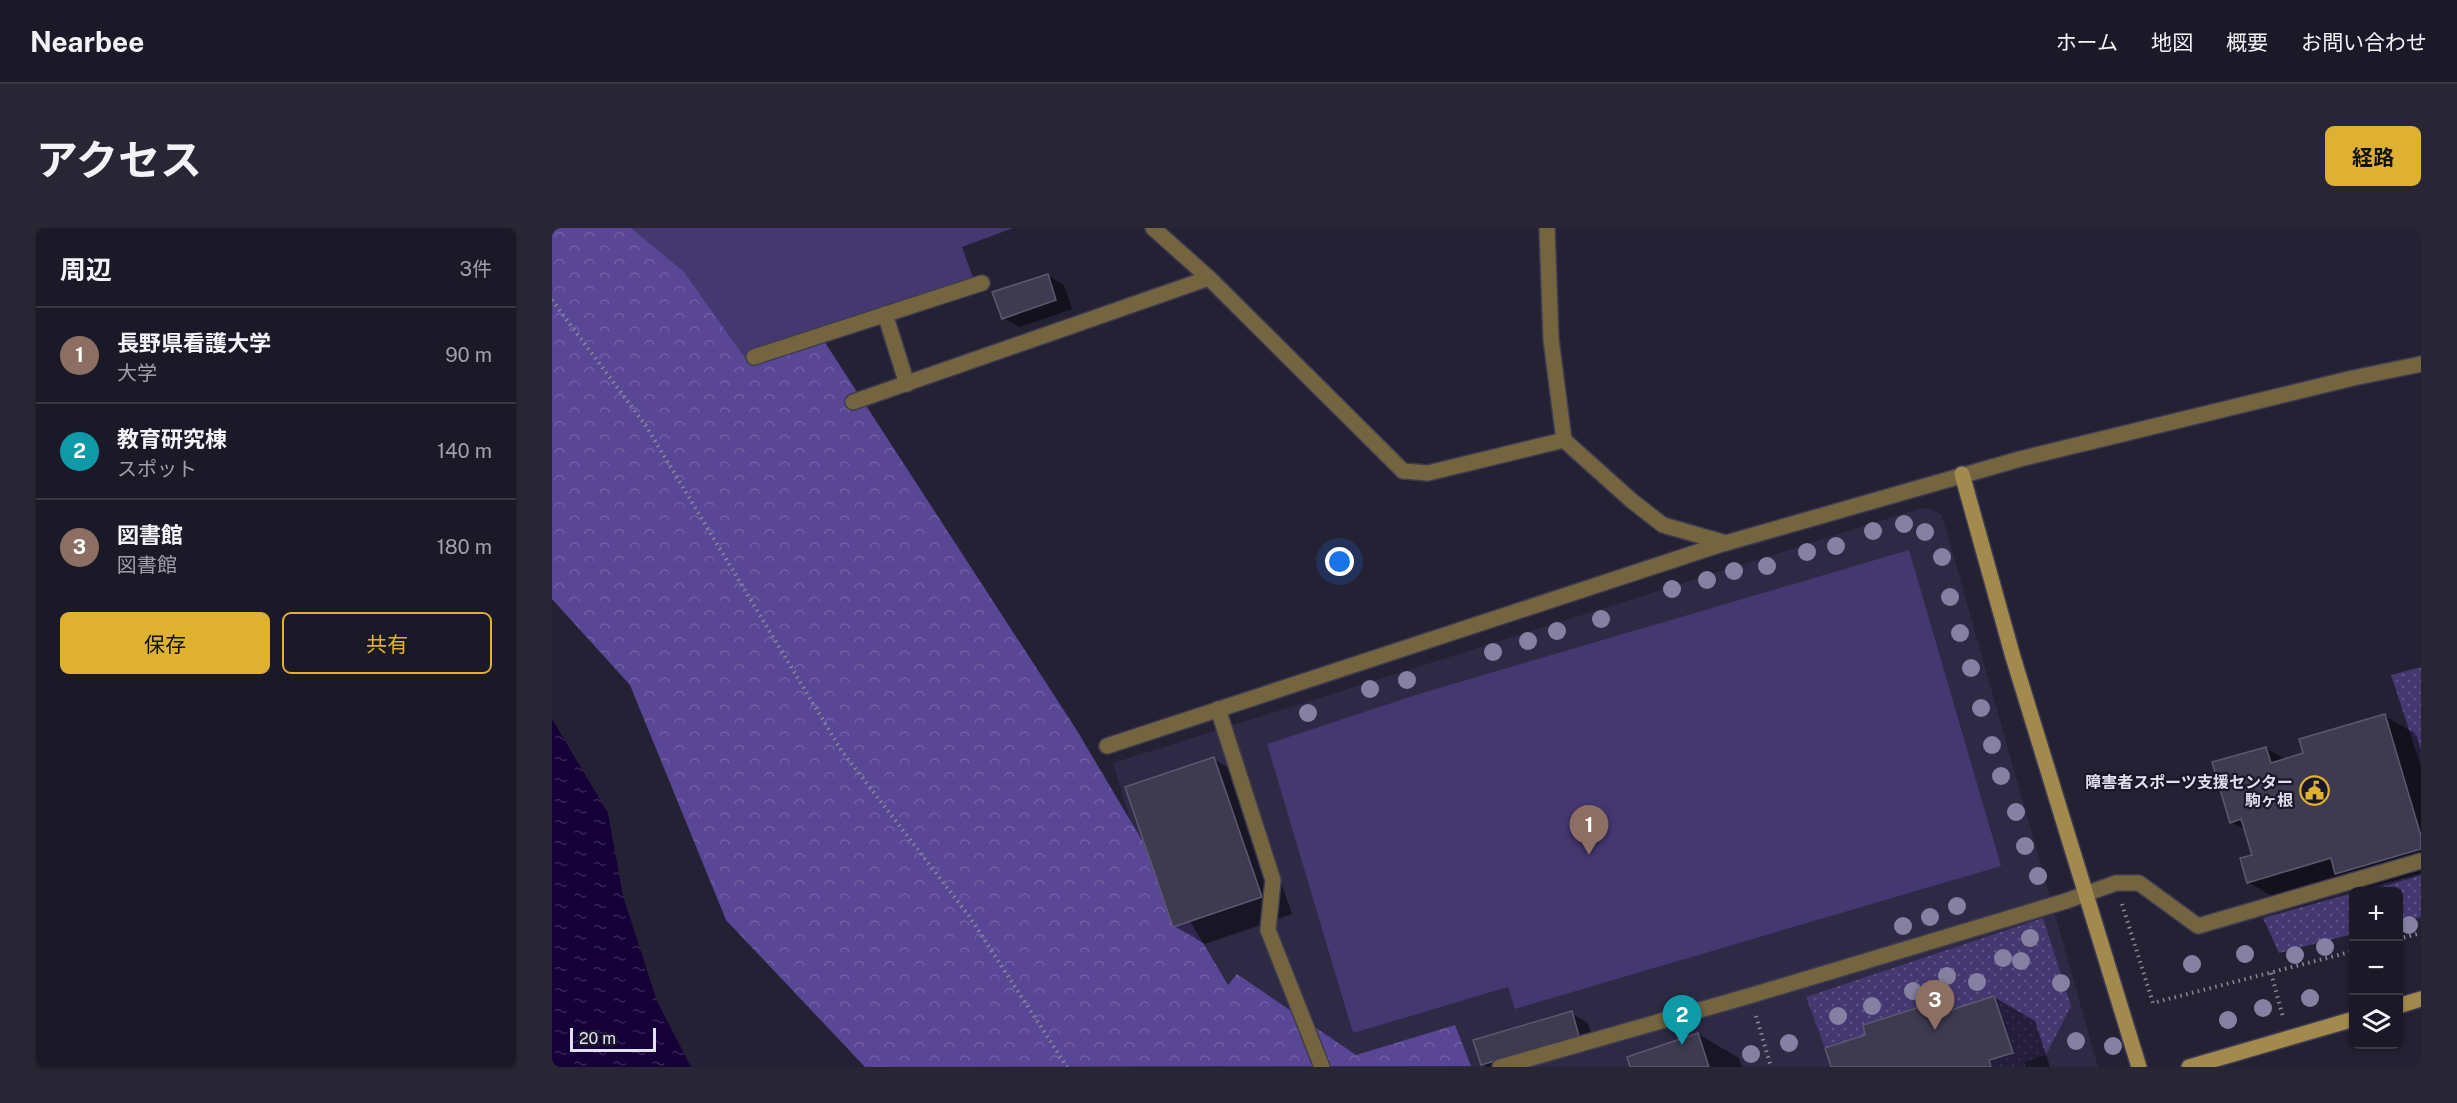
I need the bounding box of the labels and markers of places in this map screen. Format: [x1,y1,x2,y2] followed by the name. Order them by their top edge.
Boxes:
[2085,773,2293,810] place label: 障害者スポーツ支援センター 駒ヶ根
[2298,775,2330,807] public building icon: 障害者スポーツ支援センター 駒ヶ根
[1570,806,1608,855] pin: 1
[1916,980,1954,1030] pin: 3
[1662,996,1702,1045] pin: 2

